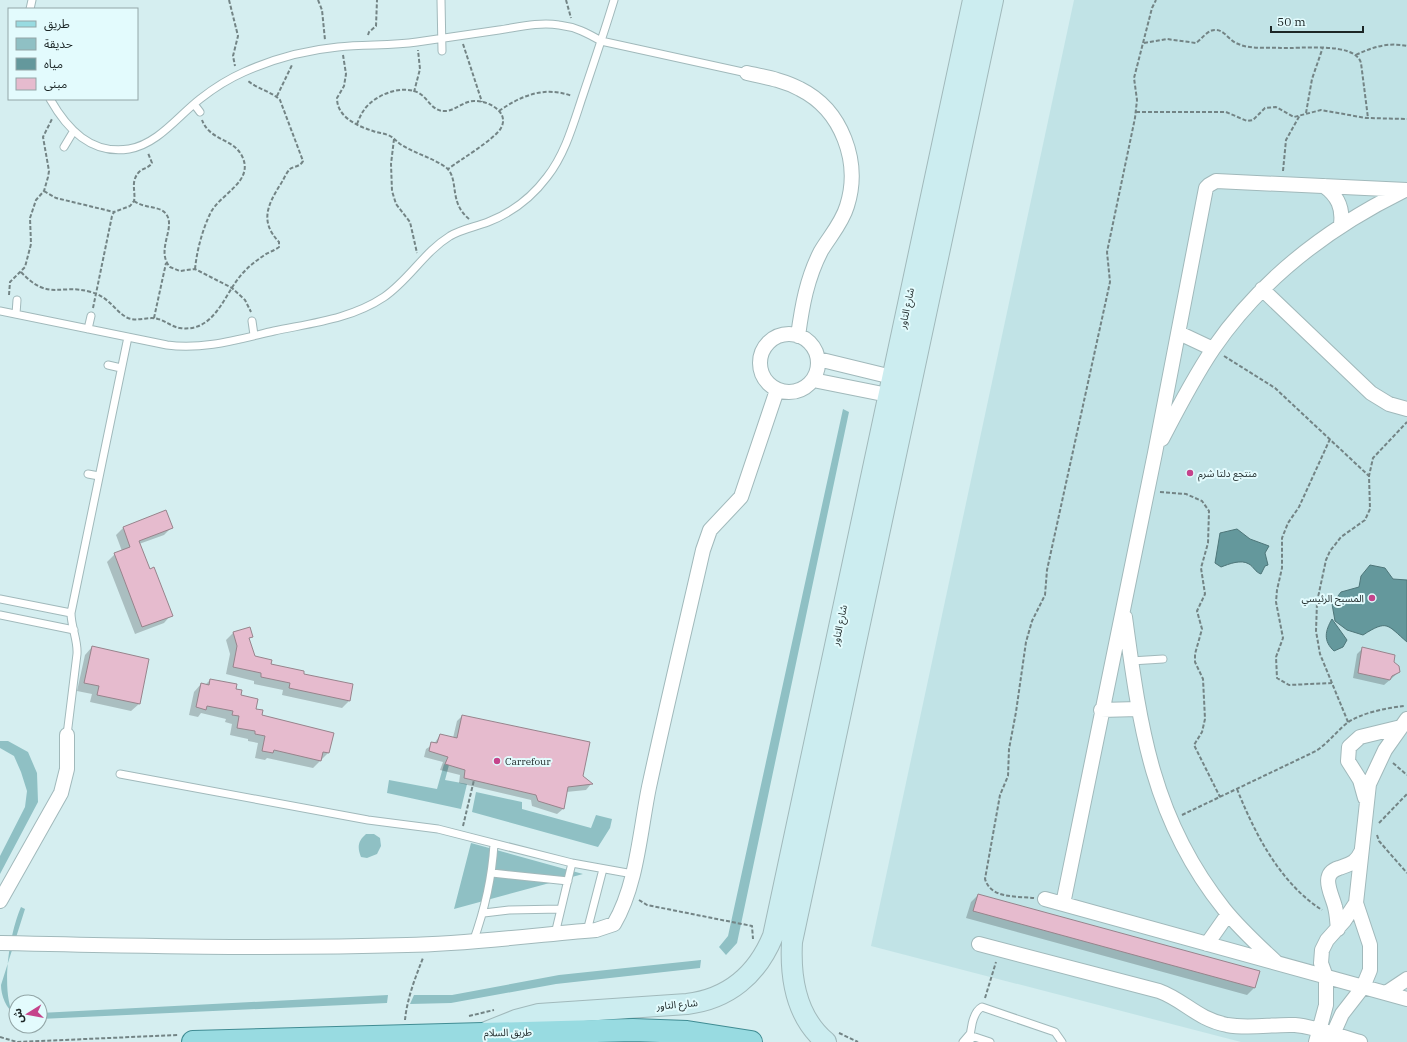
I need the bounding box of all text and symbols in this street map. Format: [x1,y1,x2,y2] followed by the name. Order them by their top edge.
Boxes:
[8,8,138,100] legend
[1271,8,1363,34] scale bar
[1277,14,1306,29] text: 50 m
[44,16,70,32] text: طريق
[44,36,73,51] text: حديقة
[44,56,63,71] text: مياه
[44,76,67,91] text: مبنى
[896,286,918,331] street label: شارع التاور
[1198,467,1257,482] place label: منتجع دلتا شرم
[1185,468,1195,478] marker: منتجع دلتا شرم
[1302,592,1364,606] place label: المسبح الرئيسي
[1367,593,1377,603] marker: المسبح الرئيسي
[829,603,851,648] street label: شارع التاور
[505,755,551,768] place label: Carrefour
[492,756,502,766] marker: Carrefour
[8,994,48,1034] north arrow
[655,996,699,1014] street label: شارع التاور
[10,1007,26,1025] text: ش
[484,1026,532,1041] street label: طريق السلام

